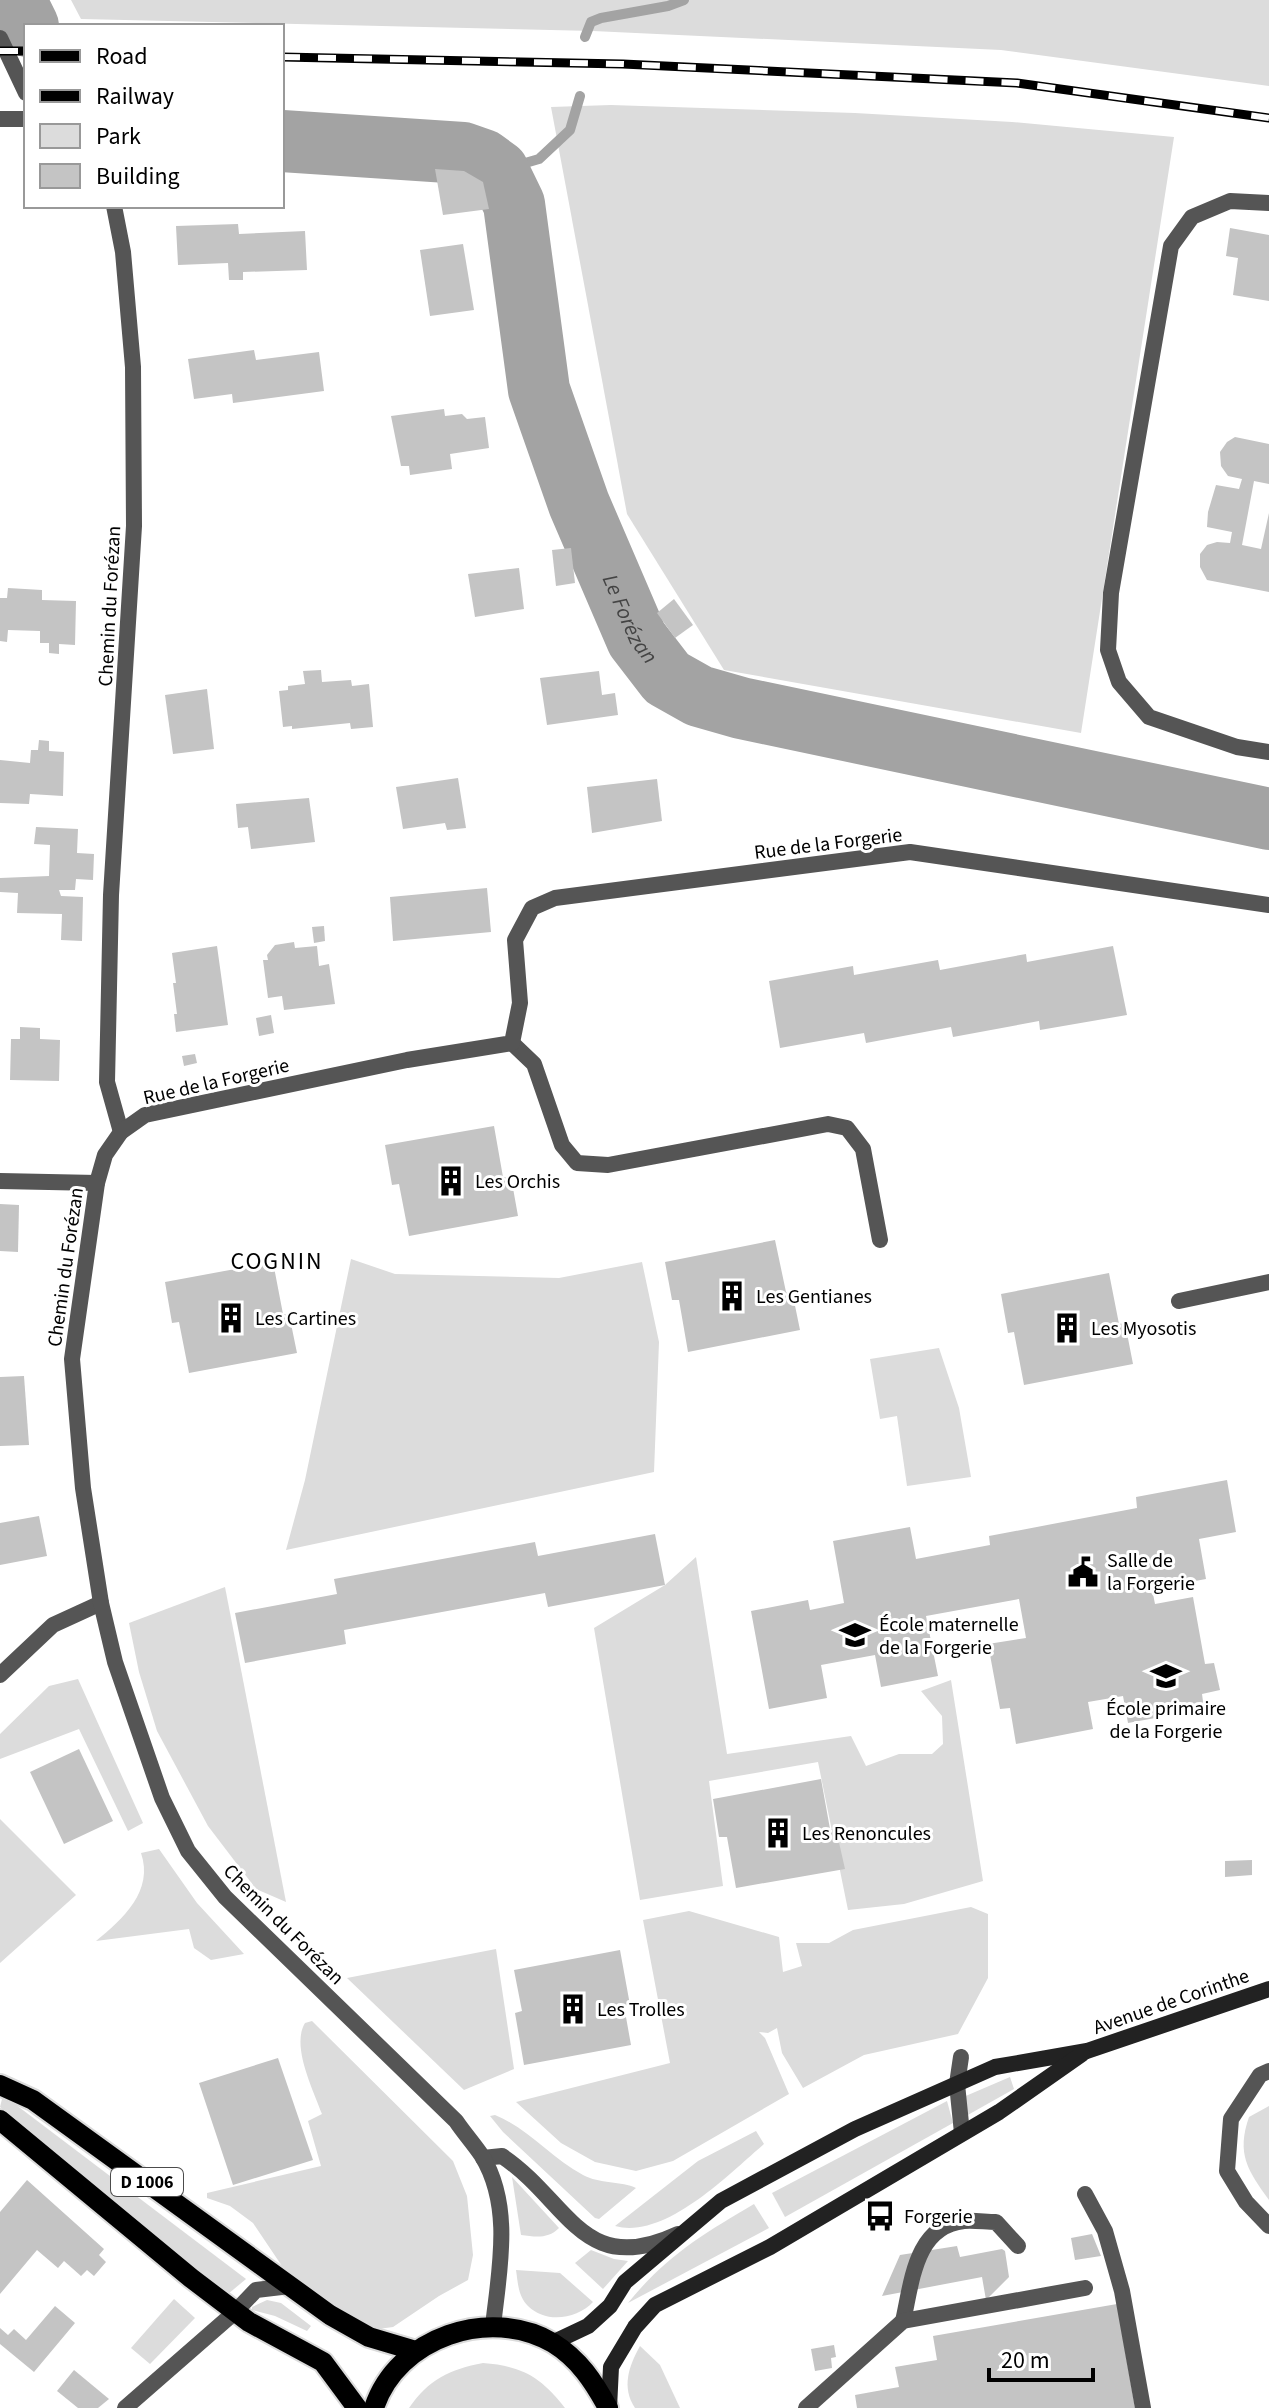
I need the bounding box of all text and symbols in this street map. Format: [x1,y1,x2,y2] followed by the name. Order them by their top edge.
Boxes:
[24,24,284,208] legend
[96,39,148,74] text: Road
[96,79,174,114] text: Railway
[96,119,141,154] text: Park
[96,159,180,194] text: Building
[92,525,128,687] street label: Chemin du Forézan
[594,569,665,671] water label: Le Forézan
[752,821,904,867] street label: Rue de la Forgerie
[140,1052,292,1112] street label: Rue de la Forgerie
[434,1164,468,1198] building icon: Les Orchis
[475,1168,560,1196] place label: Les Orchis
[41,1186,91,1349] street label: Chemin du Forézan
[230,1244,324,1279] district label: COGNIN
[715,1279,749,1313] building icon: Les Gentianes
[756,1283,872,1311] place label: Les Gentianes
[214,1301,248,1335] building icon: Les Cartines
[255,1305,356,1333] place label: Les Cartines
[1050,1311,1084,1345] building icon: Les Myosotis
[1091,1315,1196,1343] place label: Les Myosotis
[1107,1547,1195,1598] place label: Salle de la Forgerie
[1066,1555,1100,1589] public building icon: Salle de la Forgerie
[879,1611,1019,1662] place label: École maternelle de la Forgerie
[838,1618,872,1652] school or university icon: École maternelle de la Forgerie
[1149,1659,1183,1693] school or university icon: École primaire de la Forgerie
[1106,1695,1226,1746] place label: École primaire de la Forgerie
[761,1816,795,1850] building icon: Les Renoncules
[802,1820,931,1848] place label: Les Renoncules
[217,1858,350,1991] street label: Chemin du Forézan
[1090,1962,1253,2042] street label: Avenue de Corinthe
[556,1992,590,2026] building icon: Les Trolles
[597,1996,685,2024] place label: Les Trolles
[111,2168,183,2196] road number: D 1006
[863,2199,897,2233] bus stop icon: Forgerie
[904,2203,973,2231] place label: Forgerie
[989,2332,1093,2382] scale bar
[1001,2343,1050,2378] text: 20 m

